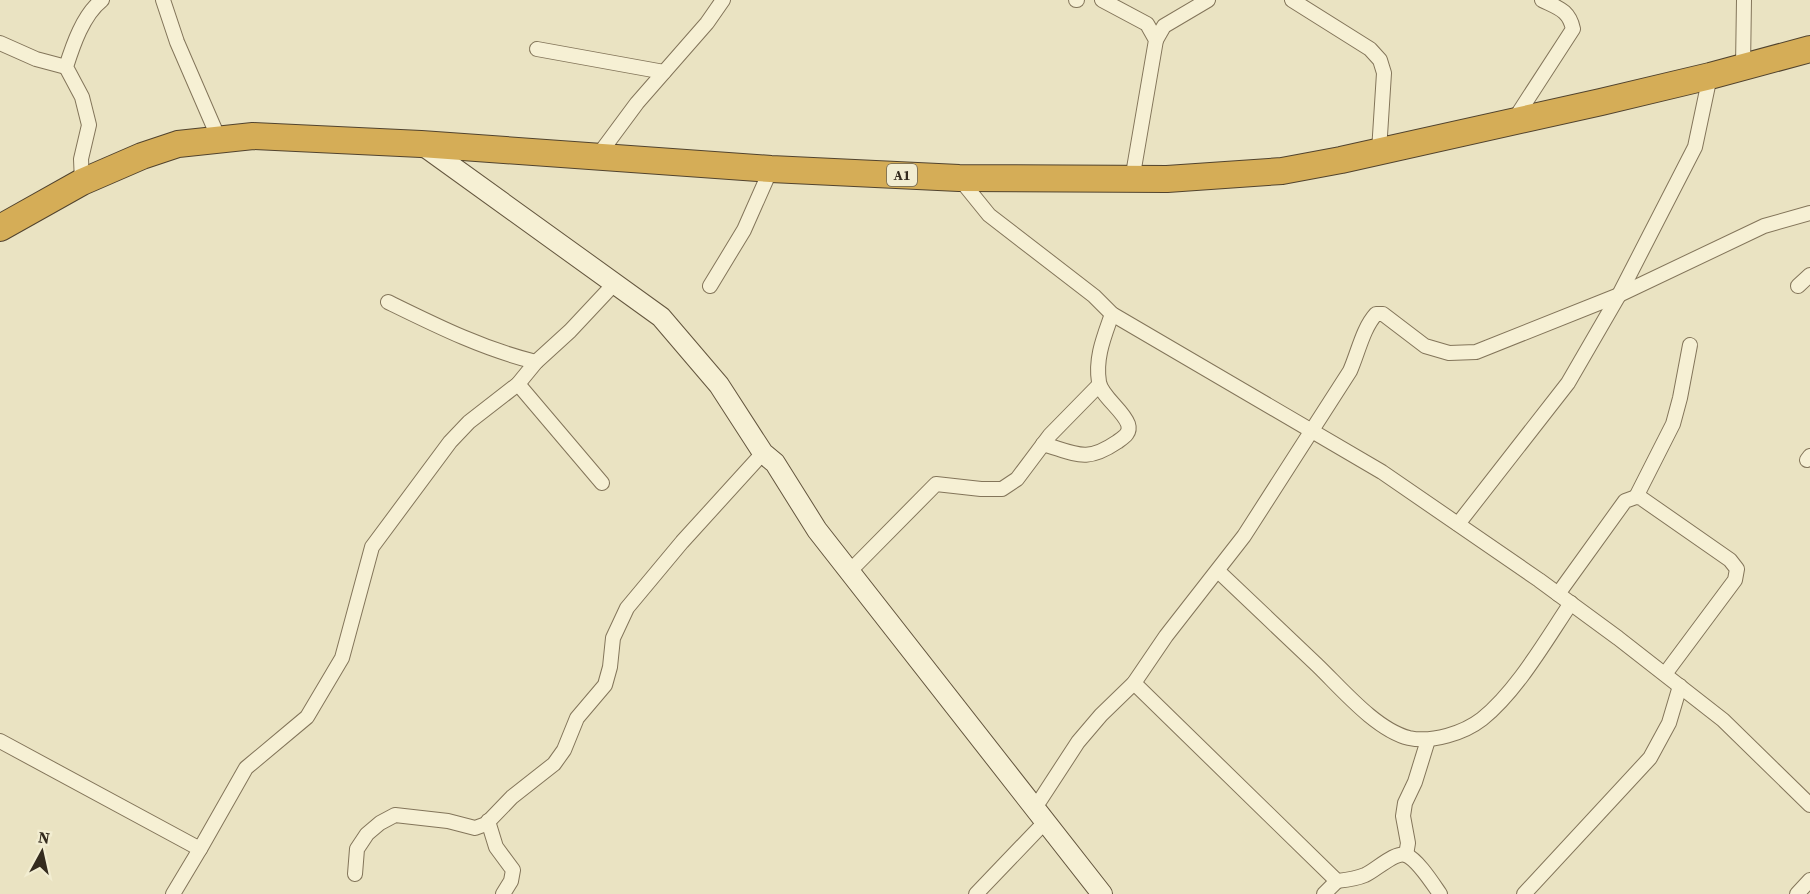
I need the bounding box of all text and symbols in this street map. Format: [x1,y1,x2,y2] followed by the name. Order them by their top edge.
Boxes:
[887,164,917,186] road number: A1
[12,822,72,882] north arrow
[37,825,52,849] text: N

